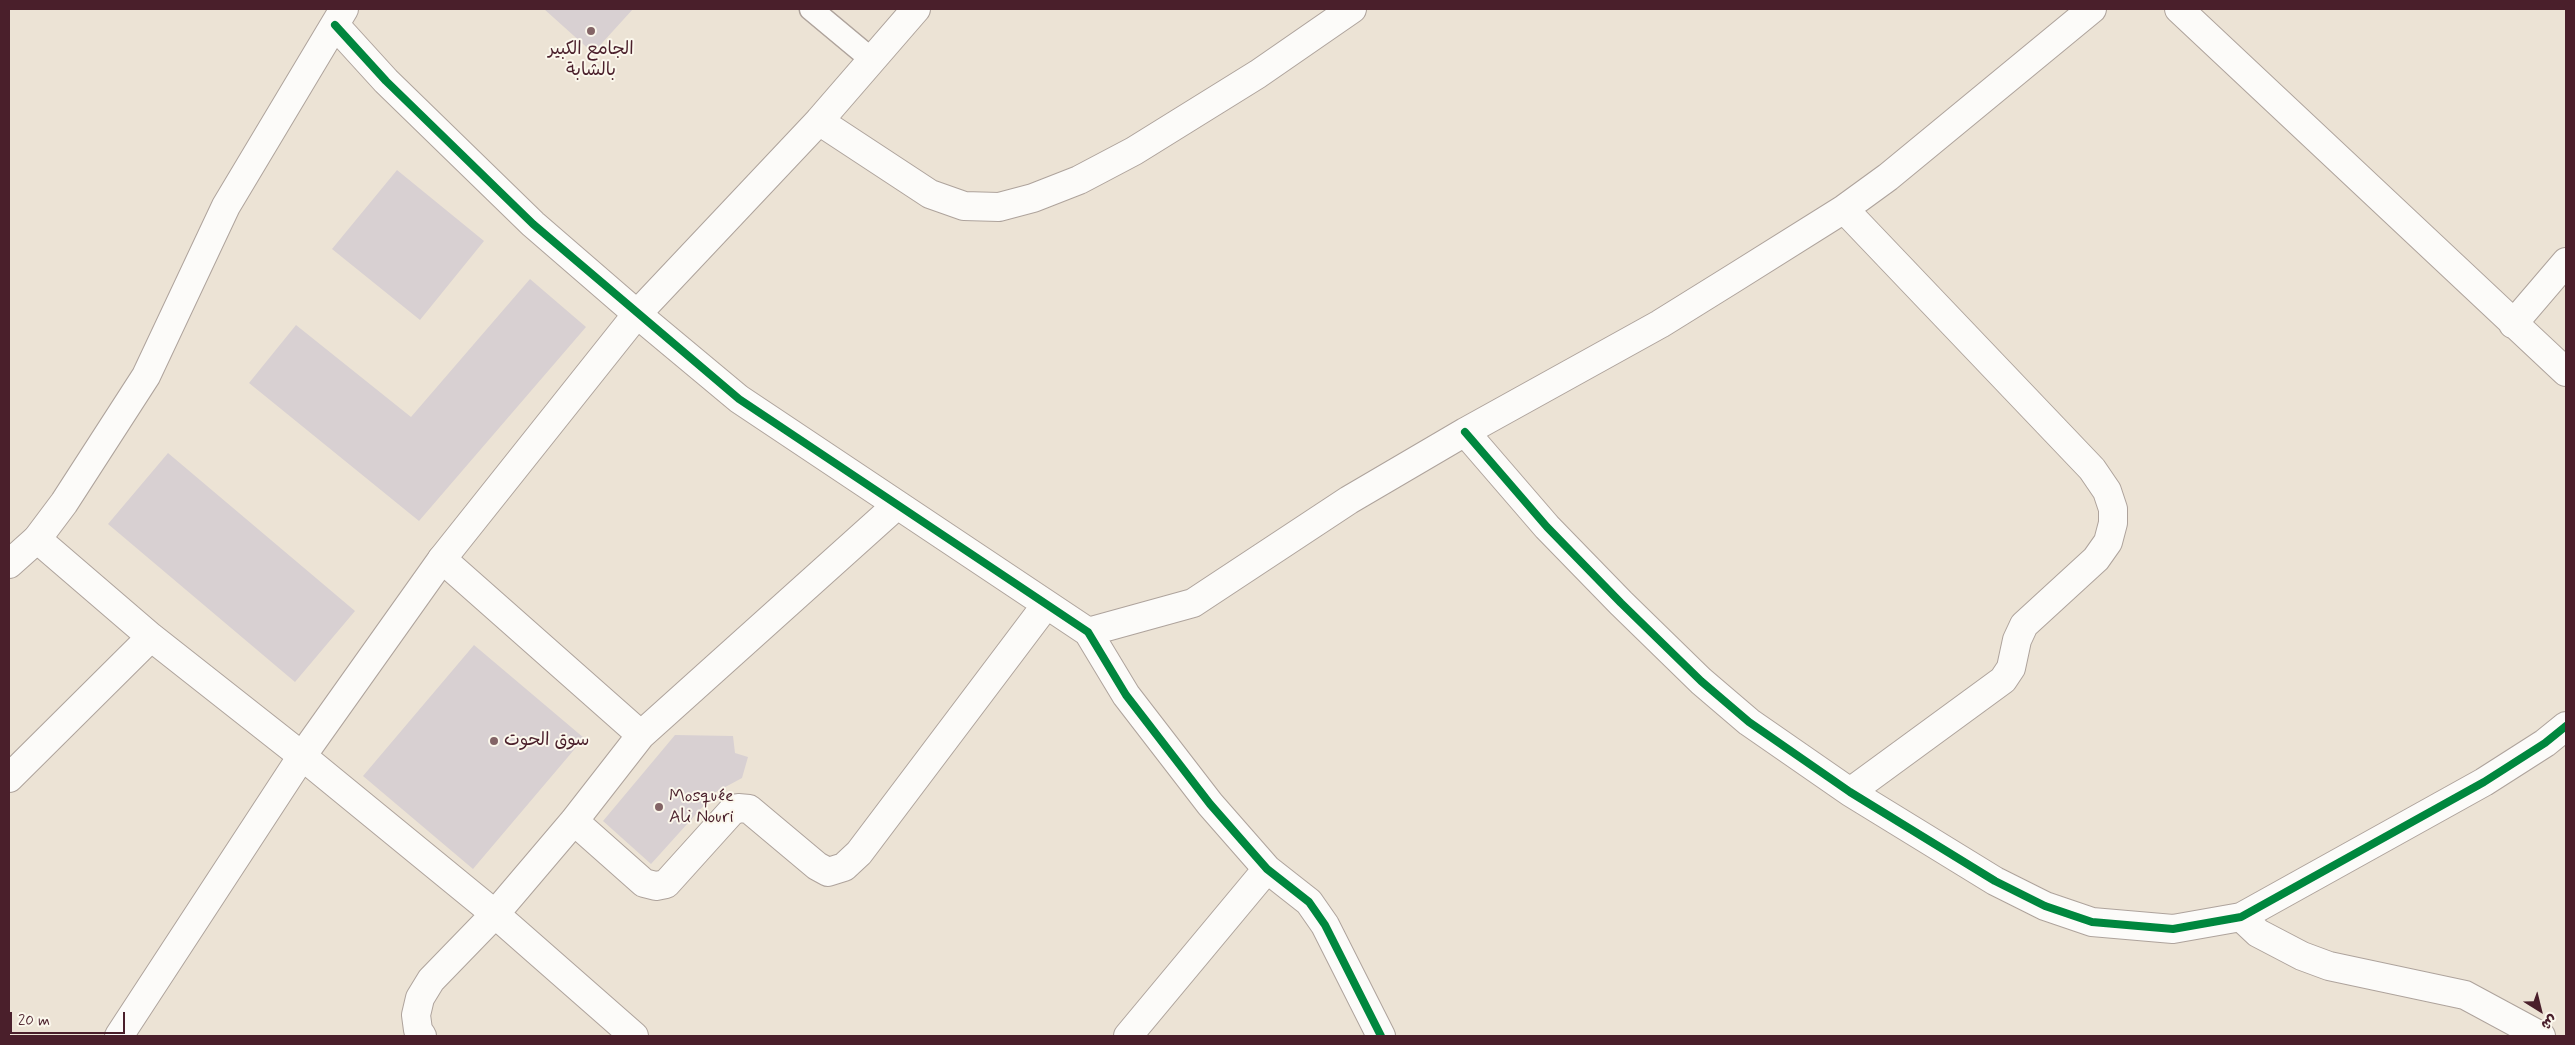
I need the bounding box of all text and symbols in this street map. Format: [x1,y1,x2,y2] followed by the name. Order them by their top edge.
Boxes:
[585,25,597,37] marker: الجامع الكبير بالشابة
[548,39,634,82] place label: الجامع الكبير بالشابة
[504,730,589,752] place label: سوق الحوت
[488,735,500,747] marker: سوق الحوت
[669,786,734,829] place label: Mosquée Ali Nouri
[653,801,665,813] marker: Mosquée Ali Nouri
[2515,985,2565,1035] north arrow
[12,1002,128,1034] scale bar
[2537,1010,2560,1034] text: ش
[18,1011,50,1031] text: 20 m

